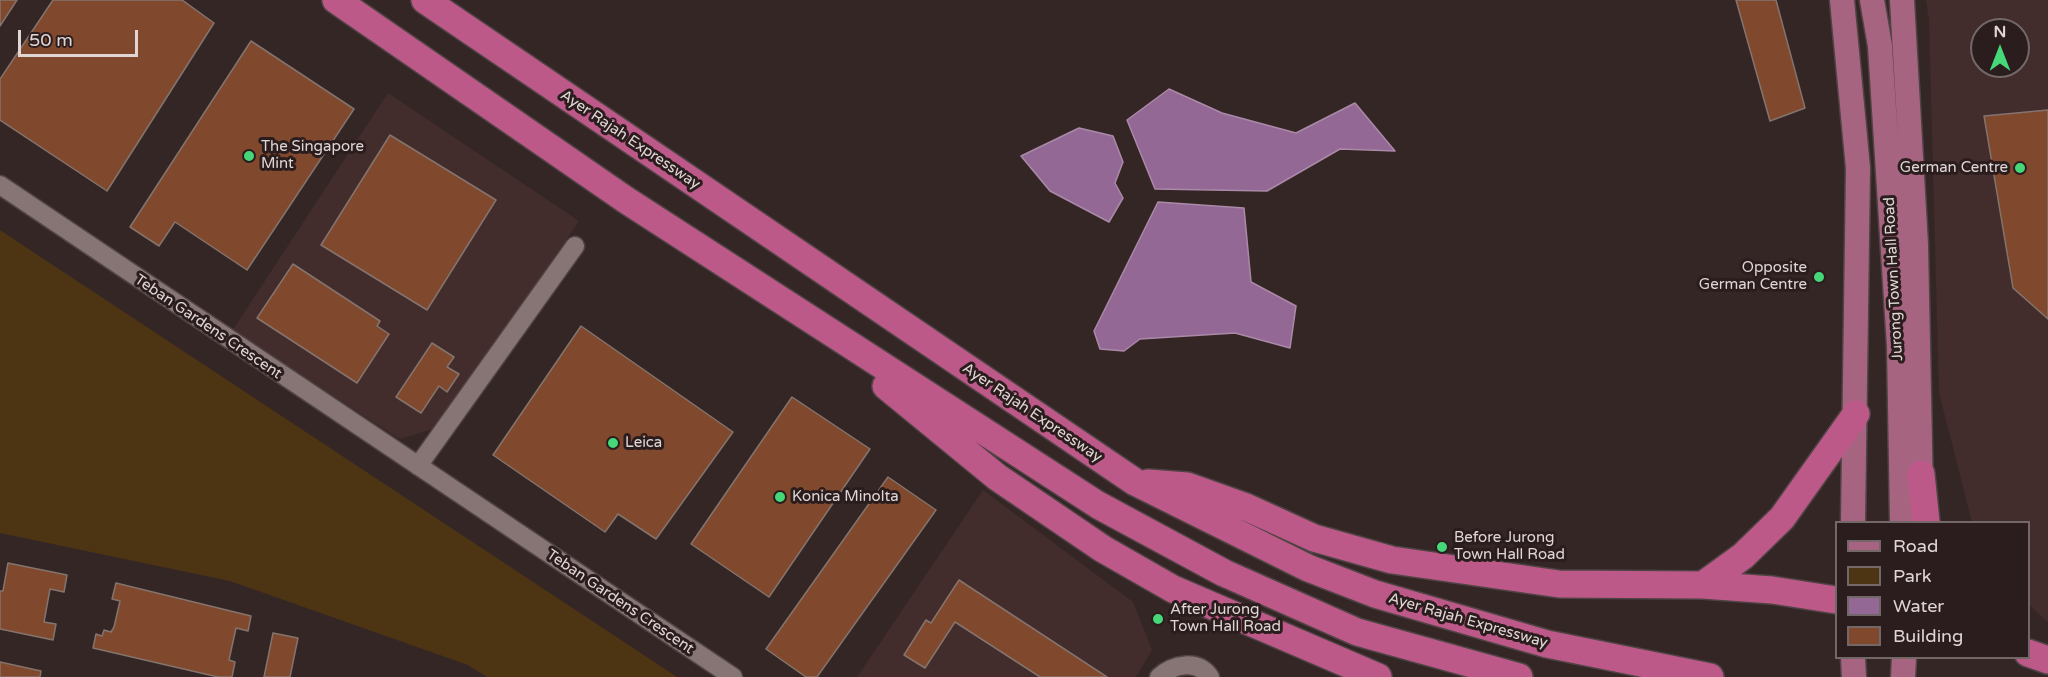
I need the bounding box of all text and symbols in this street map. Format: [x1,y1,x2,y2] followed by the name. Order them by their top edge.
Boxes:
[21,18,141,56] scale bar
[1970,18,2030,78] north arrow
[1994,22,2006,42] text: N
[29,29,73,51] text: 50 m
[557,86,703,194] street label: Ayer Rajah Expressway
[261,138,364,173] place label: The Singapore Mint
[242,149,256,163] marker: The Singapore Mint
[1900,159,2008,177] place label: German Centre
[2013,161,2027,175] marker: German Centre
[1881,197,1907,361] street label: Jurong Town Hall Road
[1699,259,1807,294] place label: Opposite German Centre
[1812,270,1826,284] marker: Opposite German Centre
[131,271,285,383] street label: Teban Gardens Crescent
[959,359,1105,467] street label: Ayer Rajah Expressway
[625,434,662,452] place label: Leica
[606,436,620,450] marker: Leica
[792,488,899,506] place label: Konica Minolta
[773,490,787,504] marker: Konica Minolta
[1835,521,2030,659] legend
[1454,529,1565,564] place label: Before Jurong Town Hall Road
[1893,535,1938,557] text: Road
[1435,540,1449,554] marker: Before Jurong Town Hall Road
[543,546,697,658] street label: Teban Gardens Crescent
[1893,565,1931,587] text: Park
[1386,590,1550,652] street label: Ayer Rajah Expressway
[1893,595,1944,617] text: Water
[1170,601,1281,636] place label: After Jurong Town Hall Road
[1151,612,1165,626] marker: After Jurong Town Hall Road
[1893,625,1963,647] text: Building

